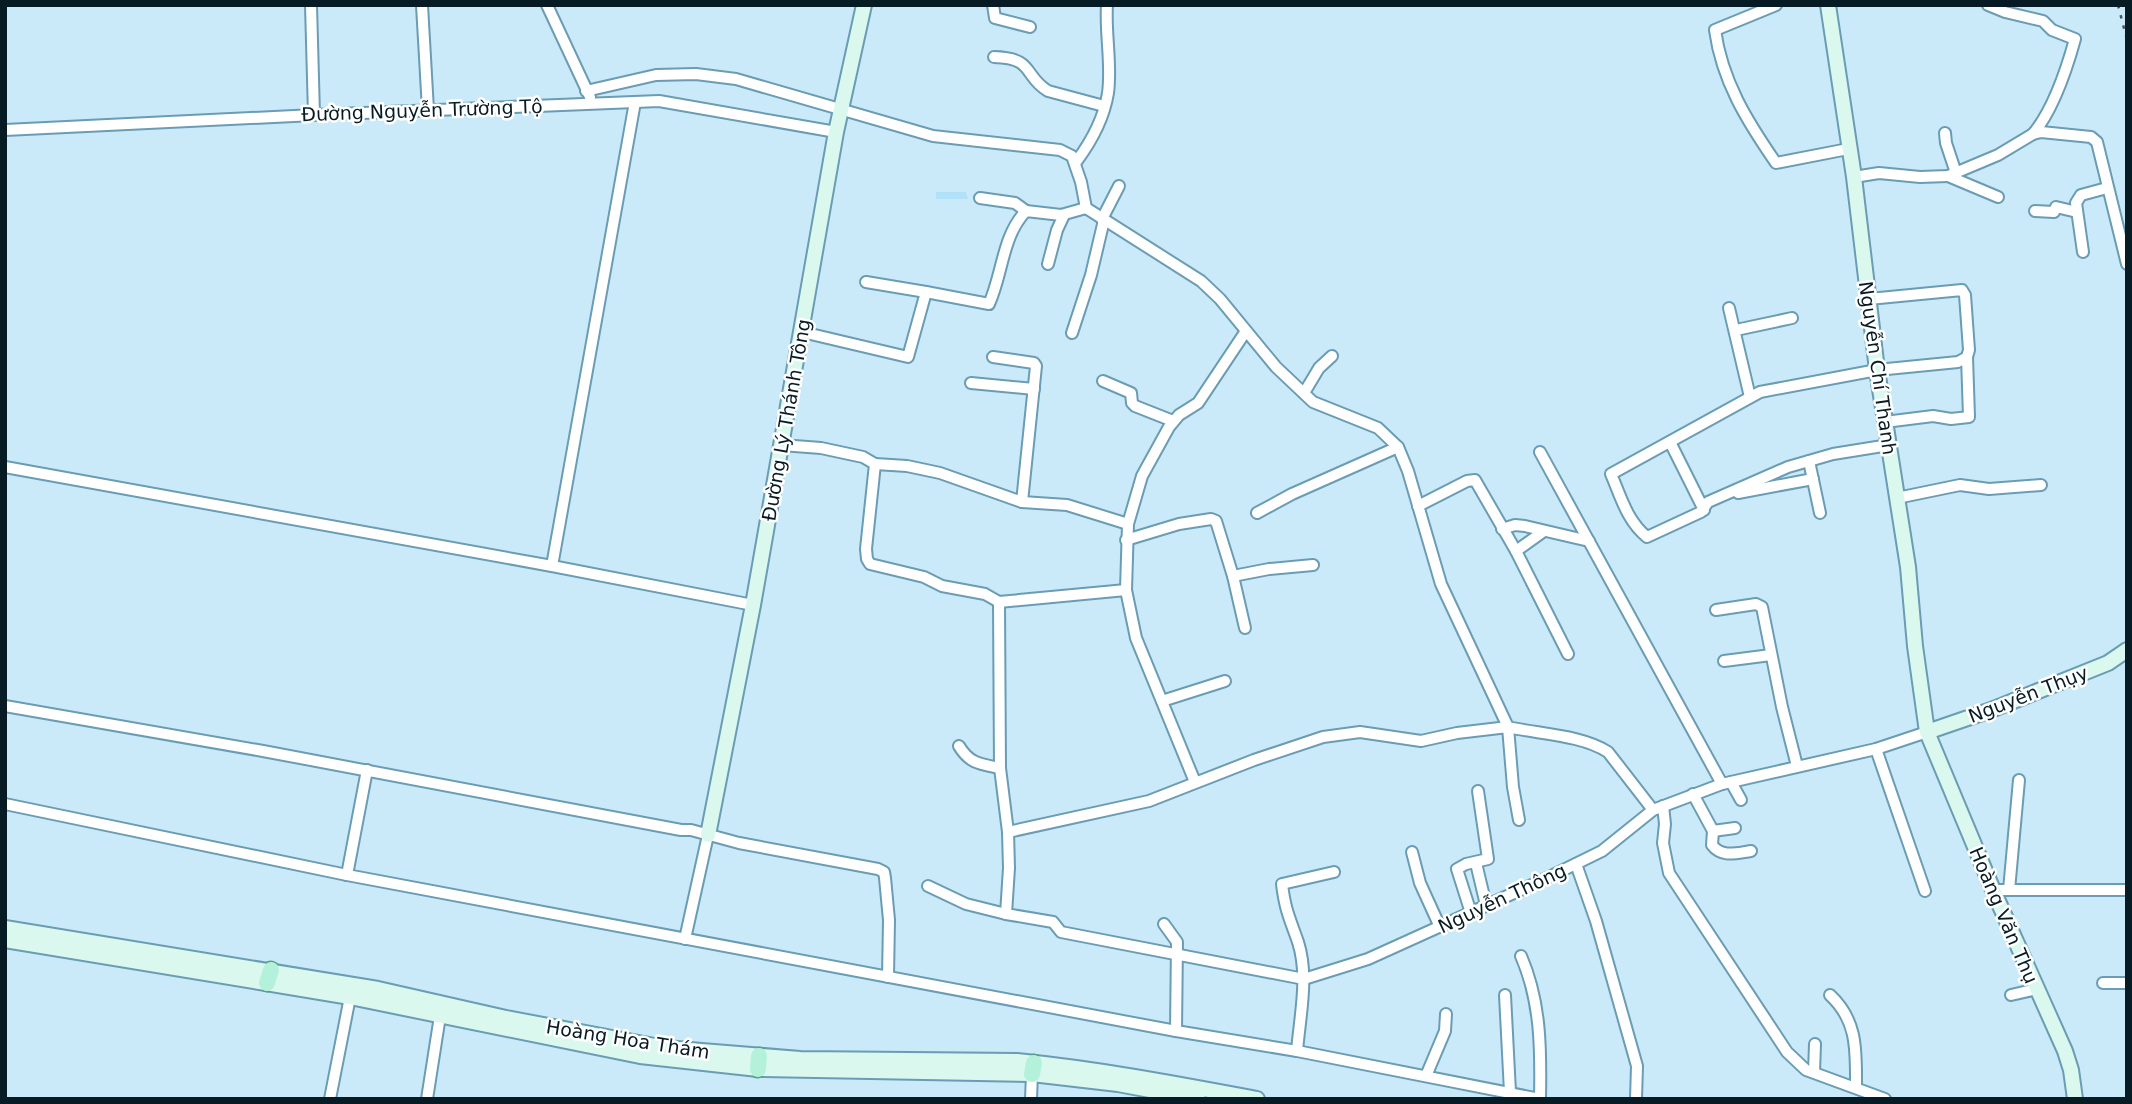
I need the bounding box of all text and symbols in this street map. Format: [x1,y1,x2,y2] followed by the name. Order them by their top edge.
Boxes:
[301,95,543,125] street label: Đường Nguyễn Trường Tộ
[1855,280,1901,456] street label: Nguyễn Chí Thanh
[757,317,815,523] street label: Đường Lý Thánh Tông
[1965,661,2091,727] street label: Nguyễn Thụy
[1965,843,2043,987] street label: Hoàng Văn Thụ
[1434,859,1570,937] street label: Nguyễn Thông
[545,1015,711,1063] street label: Hoàng Hoa Thám

